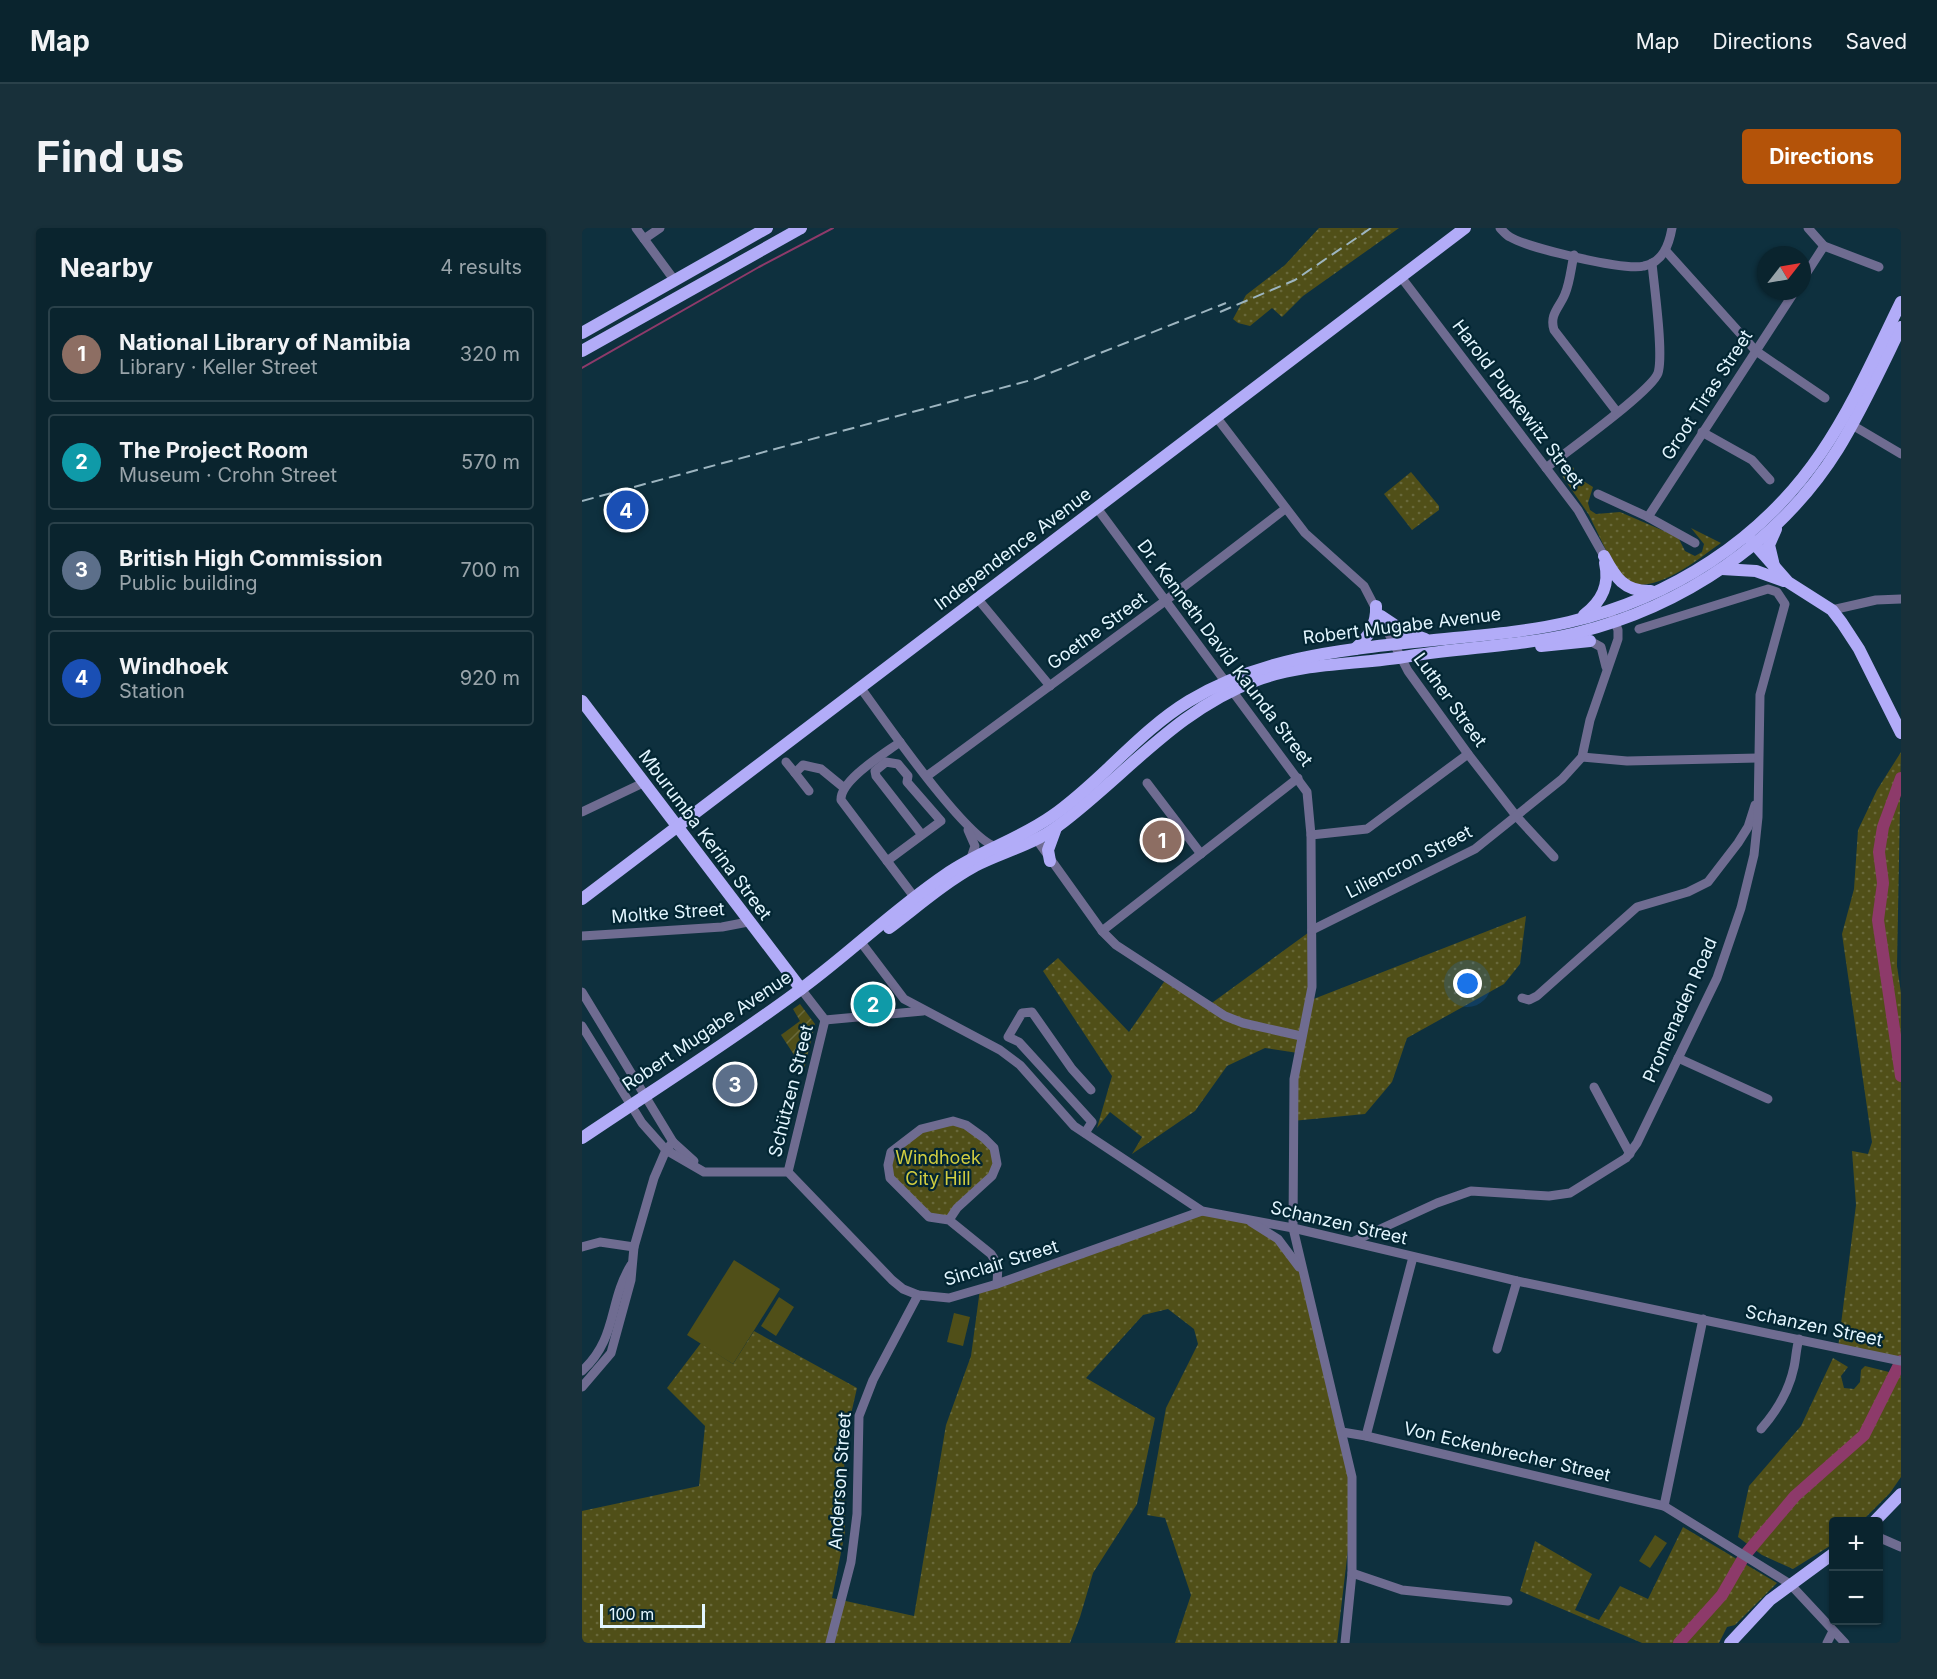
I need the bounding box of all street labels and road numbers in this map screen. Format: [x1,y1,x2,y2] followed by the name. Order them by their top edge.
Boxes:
[1448,316,1588,492] street label: Harold Pupkewitz Street
[1657,326,1756,464] street label: Groot Tiras Street
[930,483,1095,614] street label: Independence Avenue
[1133,535,1317,770] street label: Dr. Kenneth David Kaunda Street
[1043,587,1151,674] street label: Goethe Street
[1302,603,1502,648] street label: Robert Mugabe Avenue
[1409,649,1491,751] street label: Luther Street
[635,746,776,924] street label: Mburumba Kerina Street
[1342,821,1475,902] street label: Liliencron Street
[611,898,725,927] street label: Moltke Street
[1638,934,1721,1086] street label: Promenaden Road
[618,966,795,1095] street label: Robert Mugabe Avenue
[764,1022,817,1159] street label: Schützen Street
[1269,1197,1410,1249] street label: Schanzen Street
[941,1235,1061,1290] street label: Sinclair Street
[1744,1301,1885,1350] street label: Schanzen Street
[824,1411,855,1551] street label: Anderson Street
[1402,1417,1613,1486] street label: Von Eckenbrecher Street

